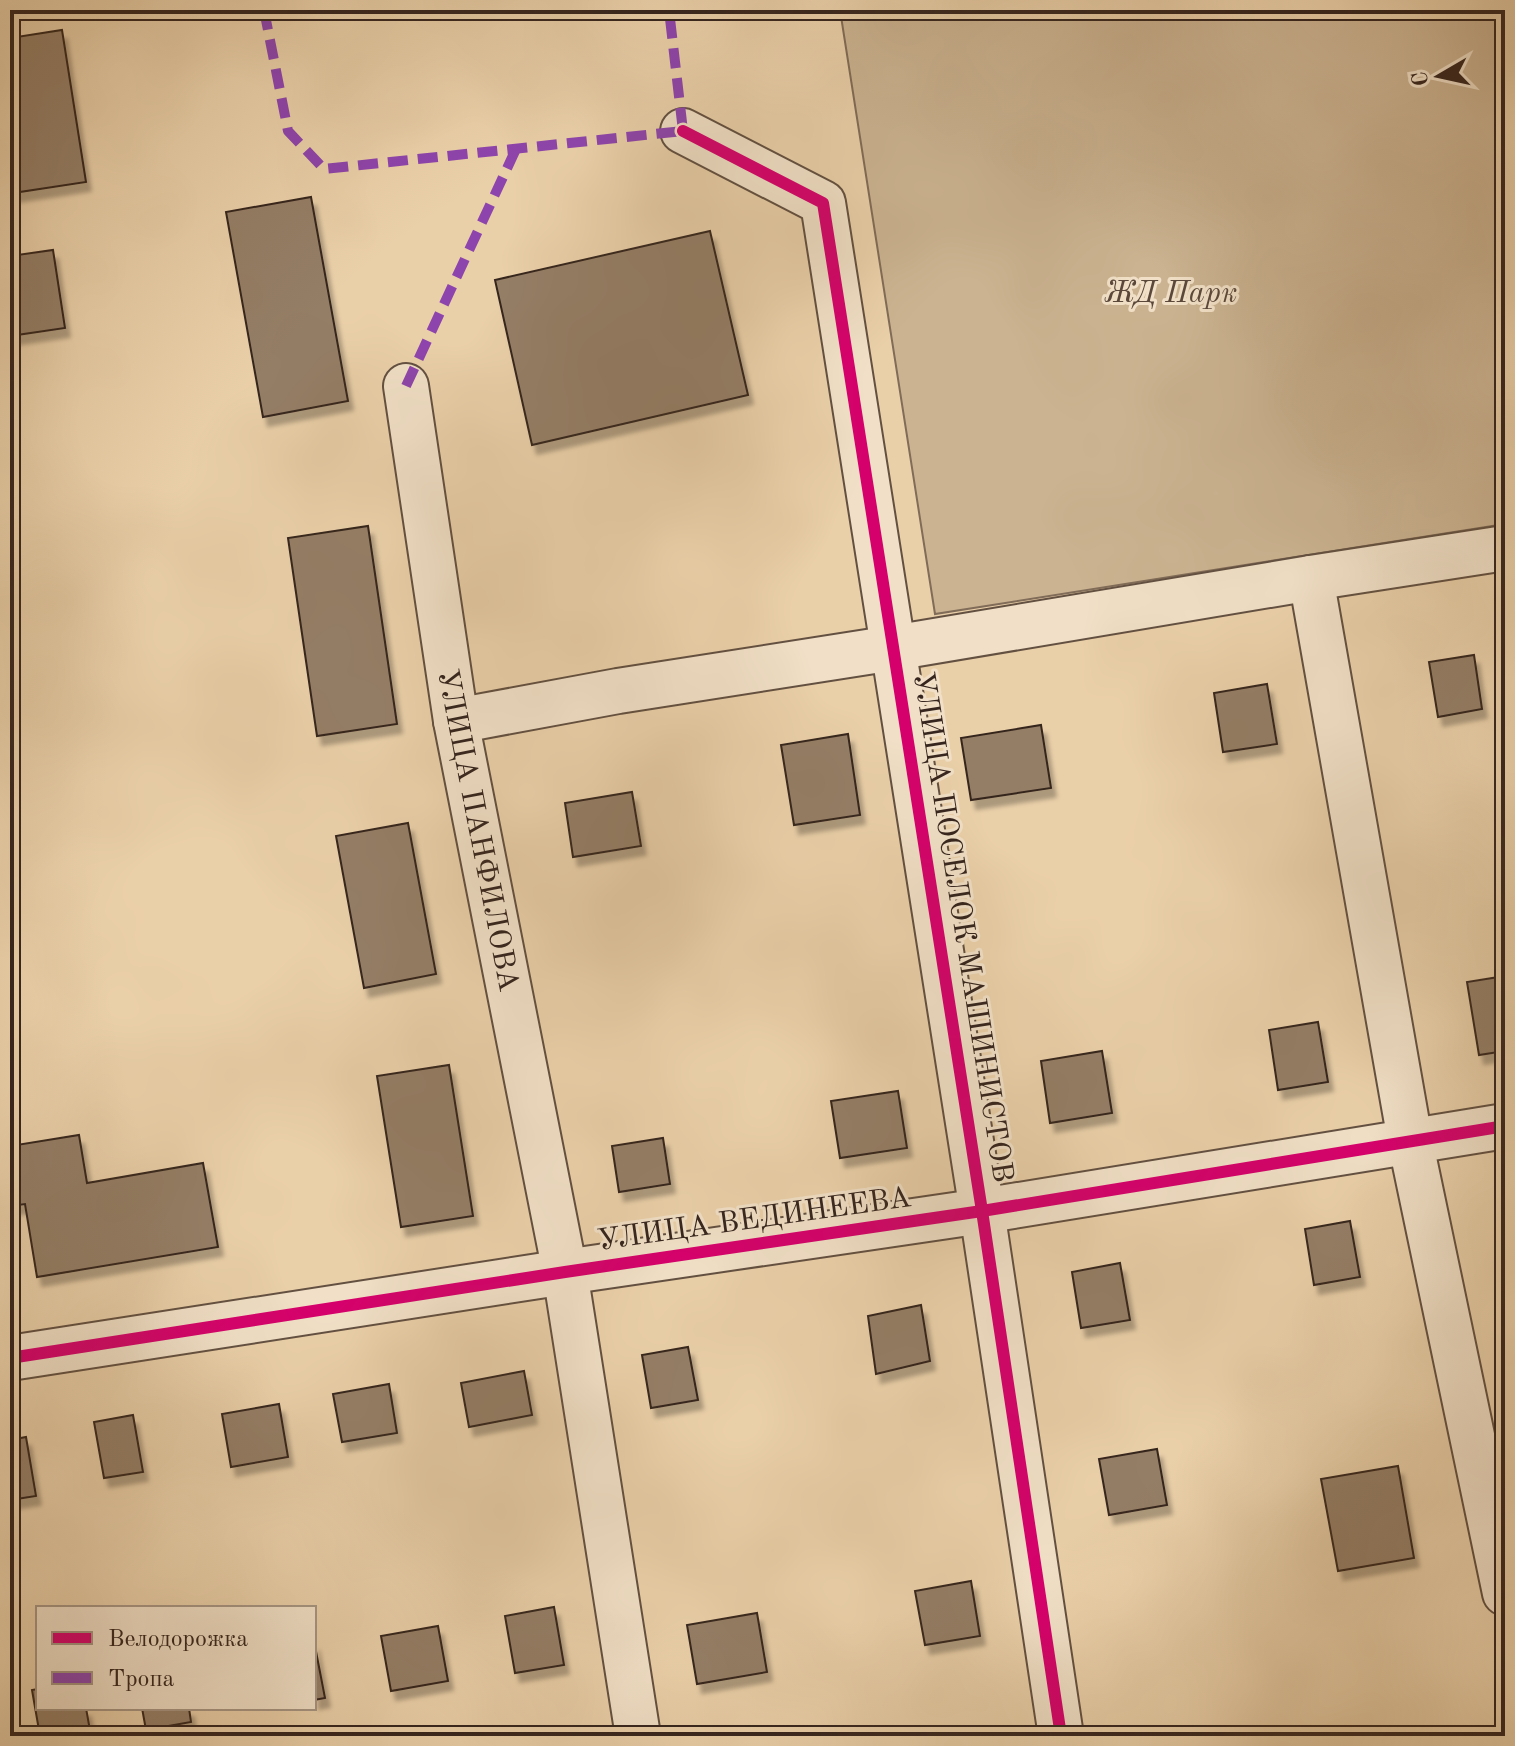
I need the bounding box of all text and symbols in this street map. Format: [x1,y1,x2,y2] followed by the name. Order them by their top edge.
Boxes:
[1399,36,1479,116] north arrow
[1409,70,1433,88] text: С
[1104,279,1238,309] park label: ЖД Парк
[431,667,523,994] street label: УЛИЦА ПАНФИЛОВА
[907,670,1017,1185] street label: УЛИЦА ПОСЕЛОК МАШИНИСТОВ
[596,1183,913,1257] street label: УЛИЦА ВЕДИНЕЕВА
[36,1606,316,1710] legend
[108,1628,248,1652] text: Велодорожка
[108,1668,175,1692] text: Тропа

